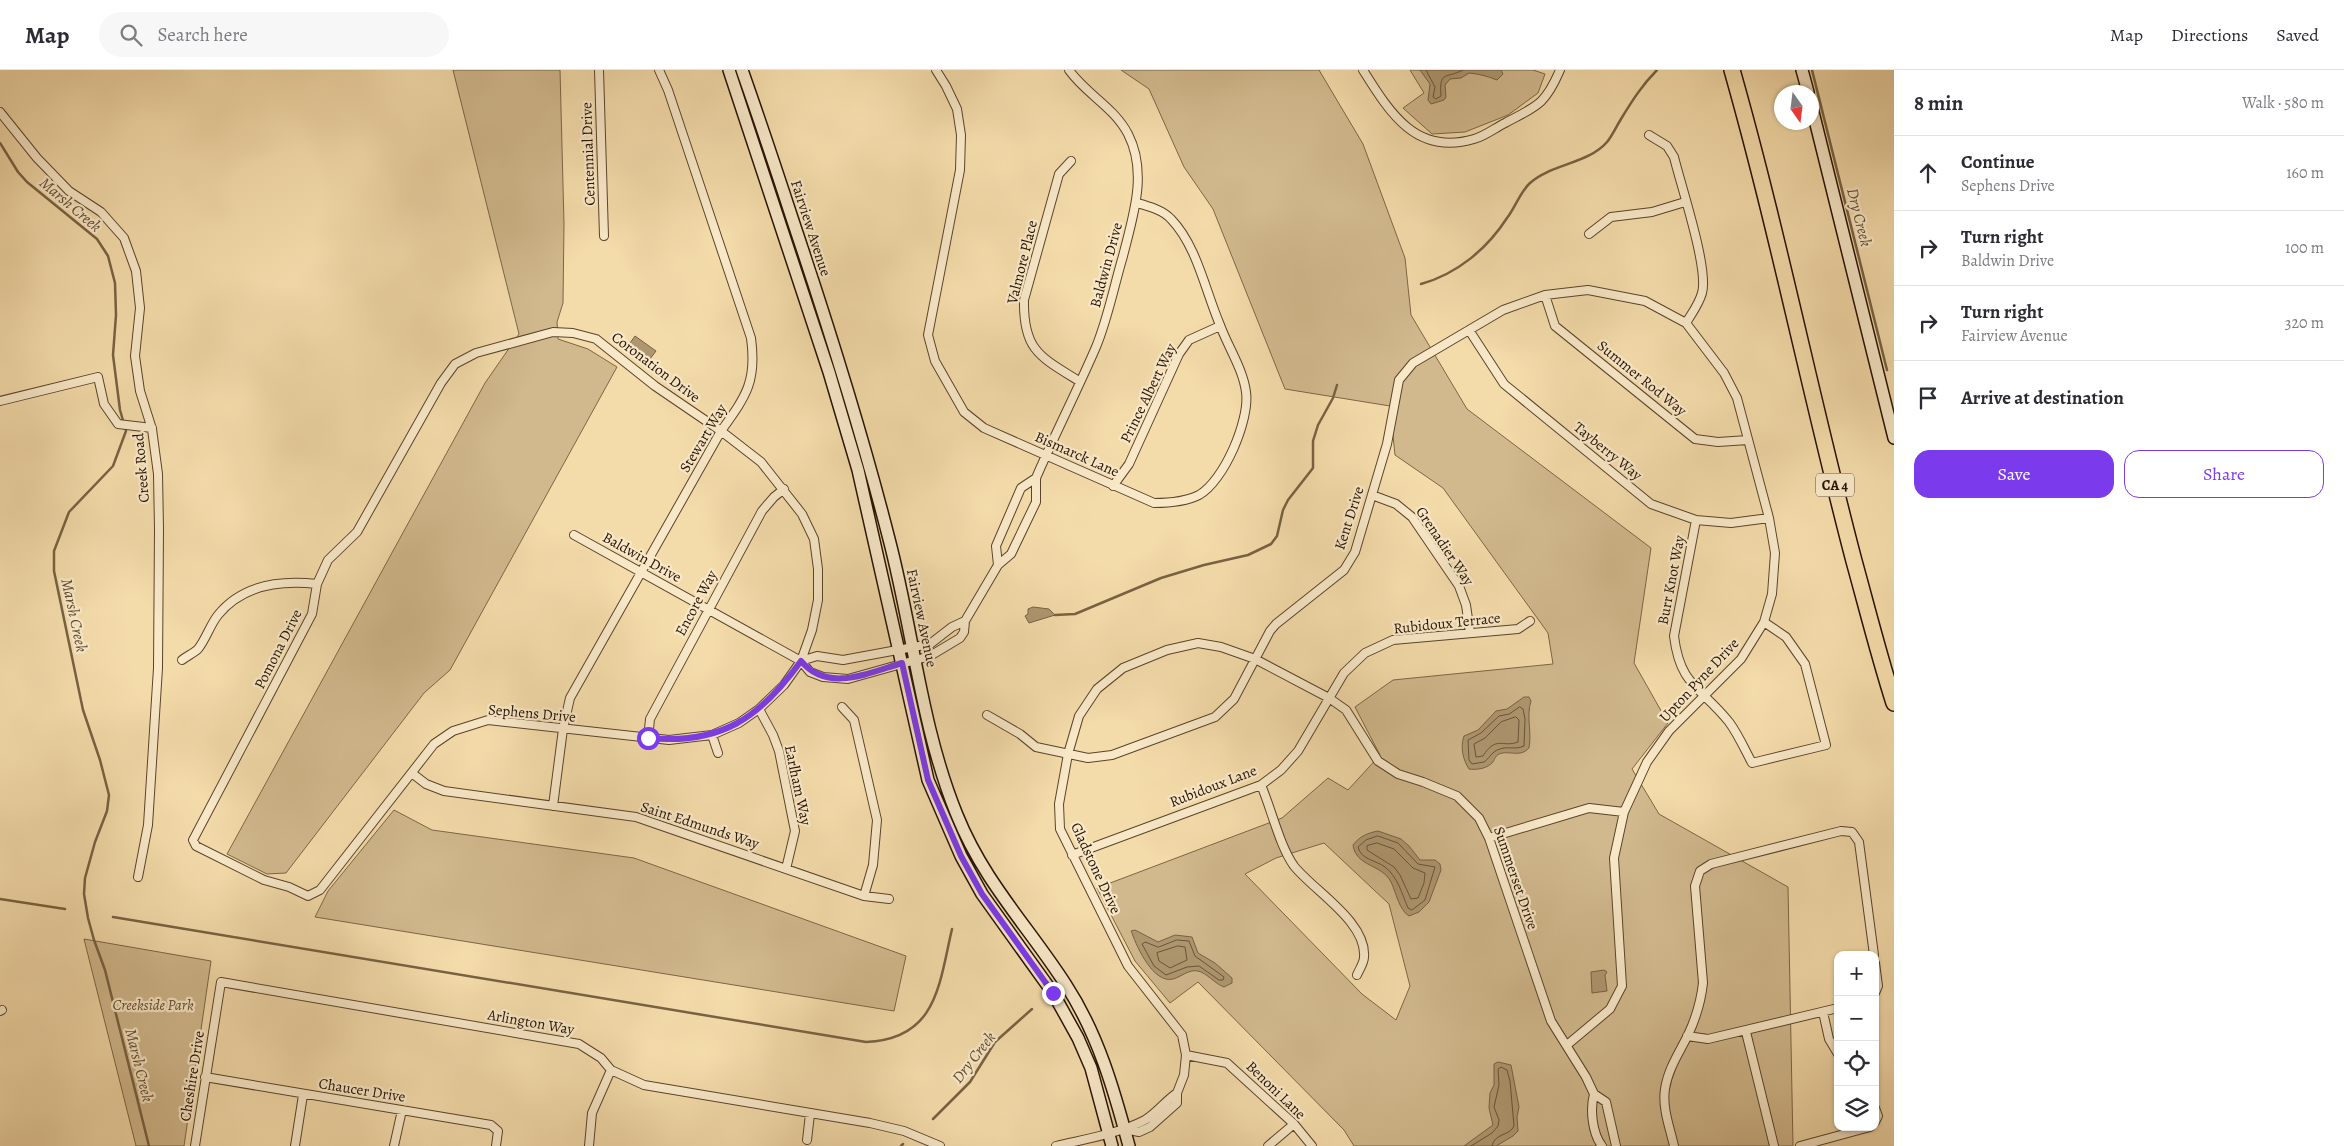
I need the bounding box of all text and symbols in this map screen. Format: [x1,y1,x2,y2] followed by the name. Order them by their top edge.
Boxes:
[99,12,449,57] search box
[25,19,69,51] text: Map
[117,21,145,49] icon: search
[157,22,248,48] text: Search here
[2110,23,2143,47] text: Map
[2171,23,2248,47] text: Directions
[2276,23,2319,47] text: Saved
[1774,85,1819,130] north arrow
[1914,89,1963,117] text: 8 min
[2242,92,2324,114] text: Walk · 580 m
[576,102,600,206] street label: Centennial Drive
[1961,149,2035,175] text: Continue
[1914,159,1942,187] icon: ahead
[2286,162,2324,184] text: 160 m
[35,172,106,237] water label: Marsh Creek
[1961,175,2055,197] text: Sephens Drive
[786,177,836,279] street label: Fairview Avenue
[1841,186,1877,249] water label: Dry Creek
[1002,218,1042,307] street label: Valmore Place
[1085,220,1127,310] street label: Baldwin Drive
[1961,224,2043,250] text: Turn right
[1914,234,1942,262] icon: right
[2285,237,2324,259] text: 100 m
[1961,250,2054,272] text: Baldwin Drive
[1961,299,2043,325] text: Turn right
[1914,309,1942,337] icon: right
[2285,312,2324,334] text: 320 m
[1961,325,2068,347] text: Fairview Avenue
[608,327,705,407] street label: Coronation Drive
[1593,336,1691,421] street label: Summer Rod Way
[1115,340,1181,446] street label: Prince Albert Way
[1914,384,1942,412] icon: arrive
[1961,385,2124,411] text: Arrive at destination
[675,400,732,476] street label: Stewart Way
[1570,417,1647,485] street label: Tayberry Way
[1032,426,1123,482] street label: Bismarck Lane
[128,431,154,504] street label: Creek Road
[1914,450,2114,498] button: Save
[2124,450,2324,498] button: Share
[1816,474,1854,496] road number: CA 4
[1329,483,1369,552] street label: Kent Drive
[1411,503,1479,590] street label: Grenadier Way
[599,527,685,587] street label: Baldwin Drive
[1653,533,1690,626] street label: Burr Knot Way
[670,566,722,639] street label: Encore Way
[902,567,942,669] street label: Fairview Avenue
[55,576,93,654] water label: Marsh Creek
[249,606,307,692] street label: Pomona Drive
[1392,607,1502,639] street label: Rubidoux Terrace
[1655,633,1743,726] street label: Upton Pyne Drive
[487,699,577,727] street label: Sephens Drive
[637,727,660,750] route start
[780,743,816,827] street label: Earlham Way
[1166,760,1260,812] street label: Rubidoux Lane
[638,796,762,854] street label: Saint Edmunds Way
[1066,819,1126,917] street label: Gladstone Drive
[1489,824,1543,932] street label: Summerset Drive
[1834,951,1879,1131] map controls
[1834,951,1879,996] button: +
[1042,982,1065,1005] route end
[112,995,194,1015] park label: Creekside Park
[1834,996,1879,1041] button: −
[485,1004,576,1040] street label: Arlington Way
[119,1026,159,1104] water label: Marsh Creek
[947,1027,1001,1088] water label: Dry Creek
[175,1029,209,1123] street label: Cheshire Drive
[1834,1041,1879,1086] button: locate
[1242,1056,1311,1124] street label: Benoni Lane
[317,1073,407,1107] street label: Chaucer Drive
[1834,1086,1879,1131] button: layers

